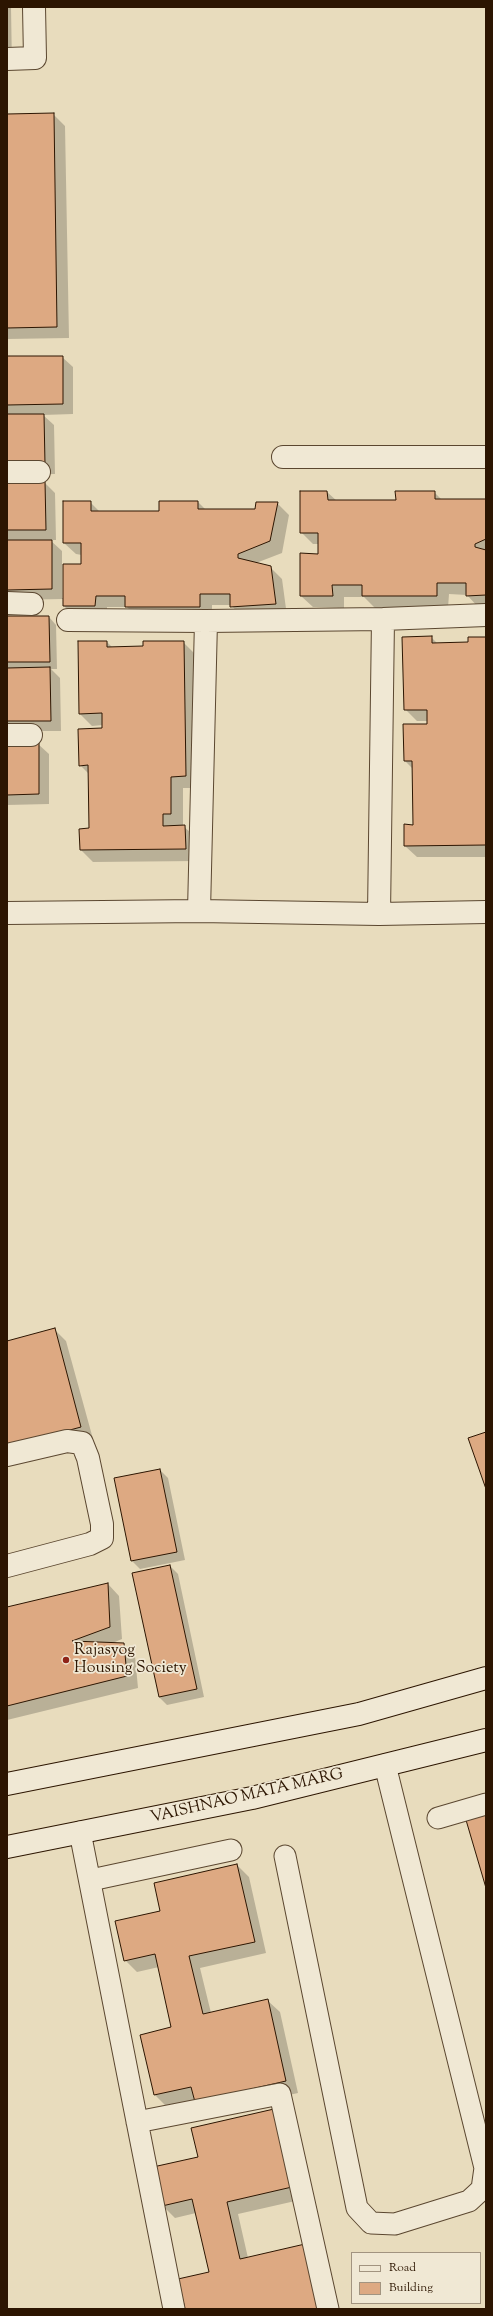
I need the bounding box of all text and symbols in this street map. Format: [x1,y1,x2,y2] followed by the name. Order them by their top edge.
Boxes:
[74,1641,187,1679] place label: Rajasyog Housing Society
[61,1655,71,1665] marker: Rajasyog Housing Society
[149,1765,345,1829] street label: VAISHNAO MATA MARG
[351,2252,481,2304] legend
[389,2259,416,2277] text: Road
[389,2279,433,2297] text: Building

